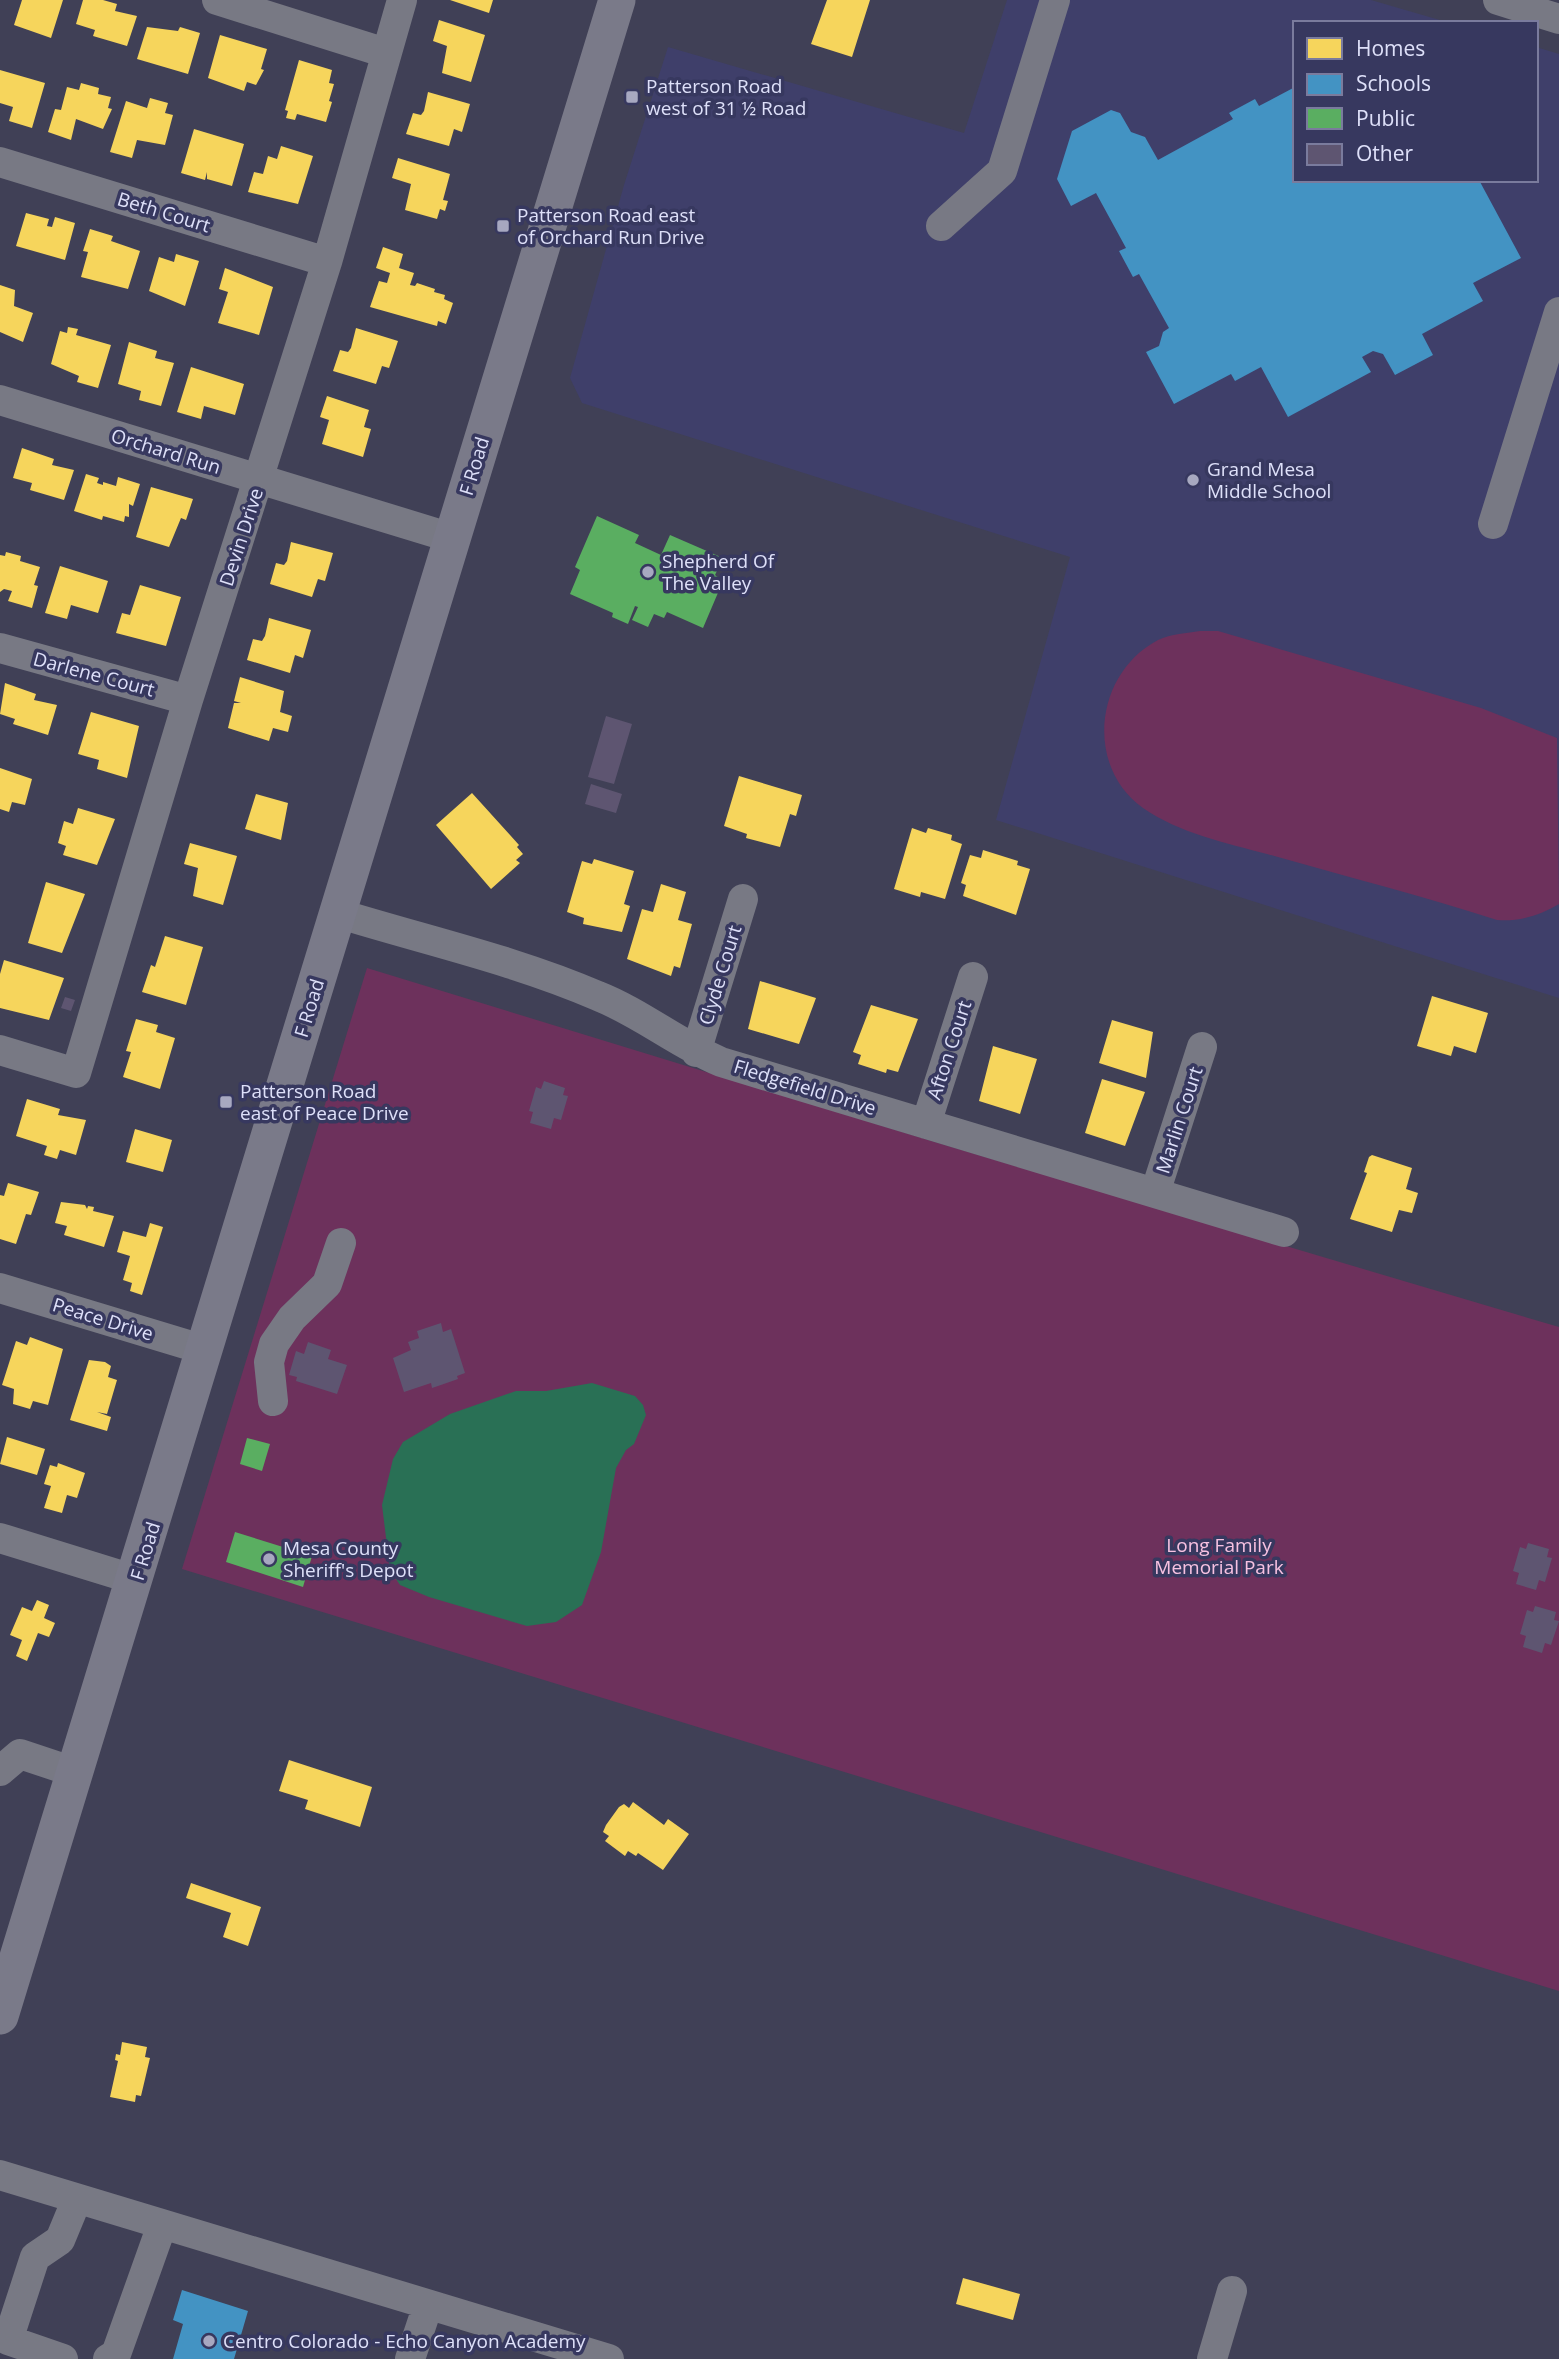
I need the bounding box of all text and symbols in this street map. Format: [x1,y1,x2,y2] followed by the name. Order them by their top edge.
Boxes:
[1293,21,1538,182] legend
[1356,34,1425,62] text: Homes
[1356,69,1431,97] text: Schools
[646,73,806,121] place label: Patterson Road west of 31 ½ Road
[624,89,640,105] marker: Patterson Road west of 31 ½ Road
[1356,104,1415,132] text: Public
[1356,139,1413,167] text: Other
[114,186,214,239] street label: Beth Court
[517,202,704,250] place label: Patterson Road east of Orchard Run Drive
[495,218,511,234] marker: Patterson Road east of Orchard Run Drive
[108,422,224,480] street label: Orchard Run
[453,433,495,499] street label: F Road
[1207,456,1331,504] place label: Grand Mesa Middle School
[1185,472,1201,488] marker: Grand Mesa Middle School
[213,485,269,589] street label: Devin Drive
[662,548,776,596] place label: Shepherd Of The Valley
[640,564,656,580] marker: Shepherd Of The Valley
[31,645,158,703] street label: Darlene Court
[692,922,748,1028] street label: Clyde Court
[288,975,330,1041] street label: F Road
[921,997,977,1103] street label: Afton Court
[731,1053,879,1121] street label: Fledgefield Drive
[1149,1063,1209,1177] street label: Marlin Court
[240,1078,409,1126] place label: Patterson Road east of Peace Drive
[218,1094,234,1110] marker: Patterson Road east of Peace Drive
[50,1291,156,1347] street label: Peace Drive
[124,1518,166,1584] street label: F Road
[1154,1532,1284,1580] park label: Long Family Memorial Park
[283,1535,414,1583] place label: Mesa County Sheriff's Depot
[261,1551,277,1567] marker: Mesa County Sheriff's Depot
[223,2328,586,2354] place label: Centro Colorado - Echo Canyon Academy
[201,2333,217,2349] marker: Centro Colorado - Echo Canyon Academy

